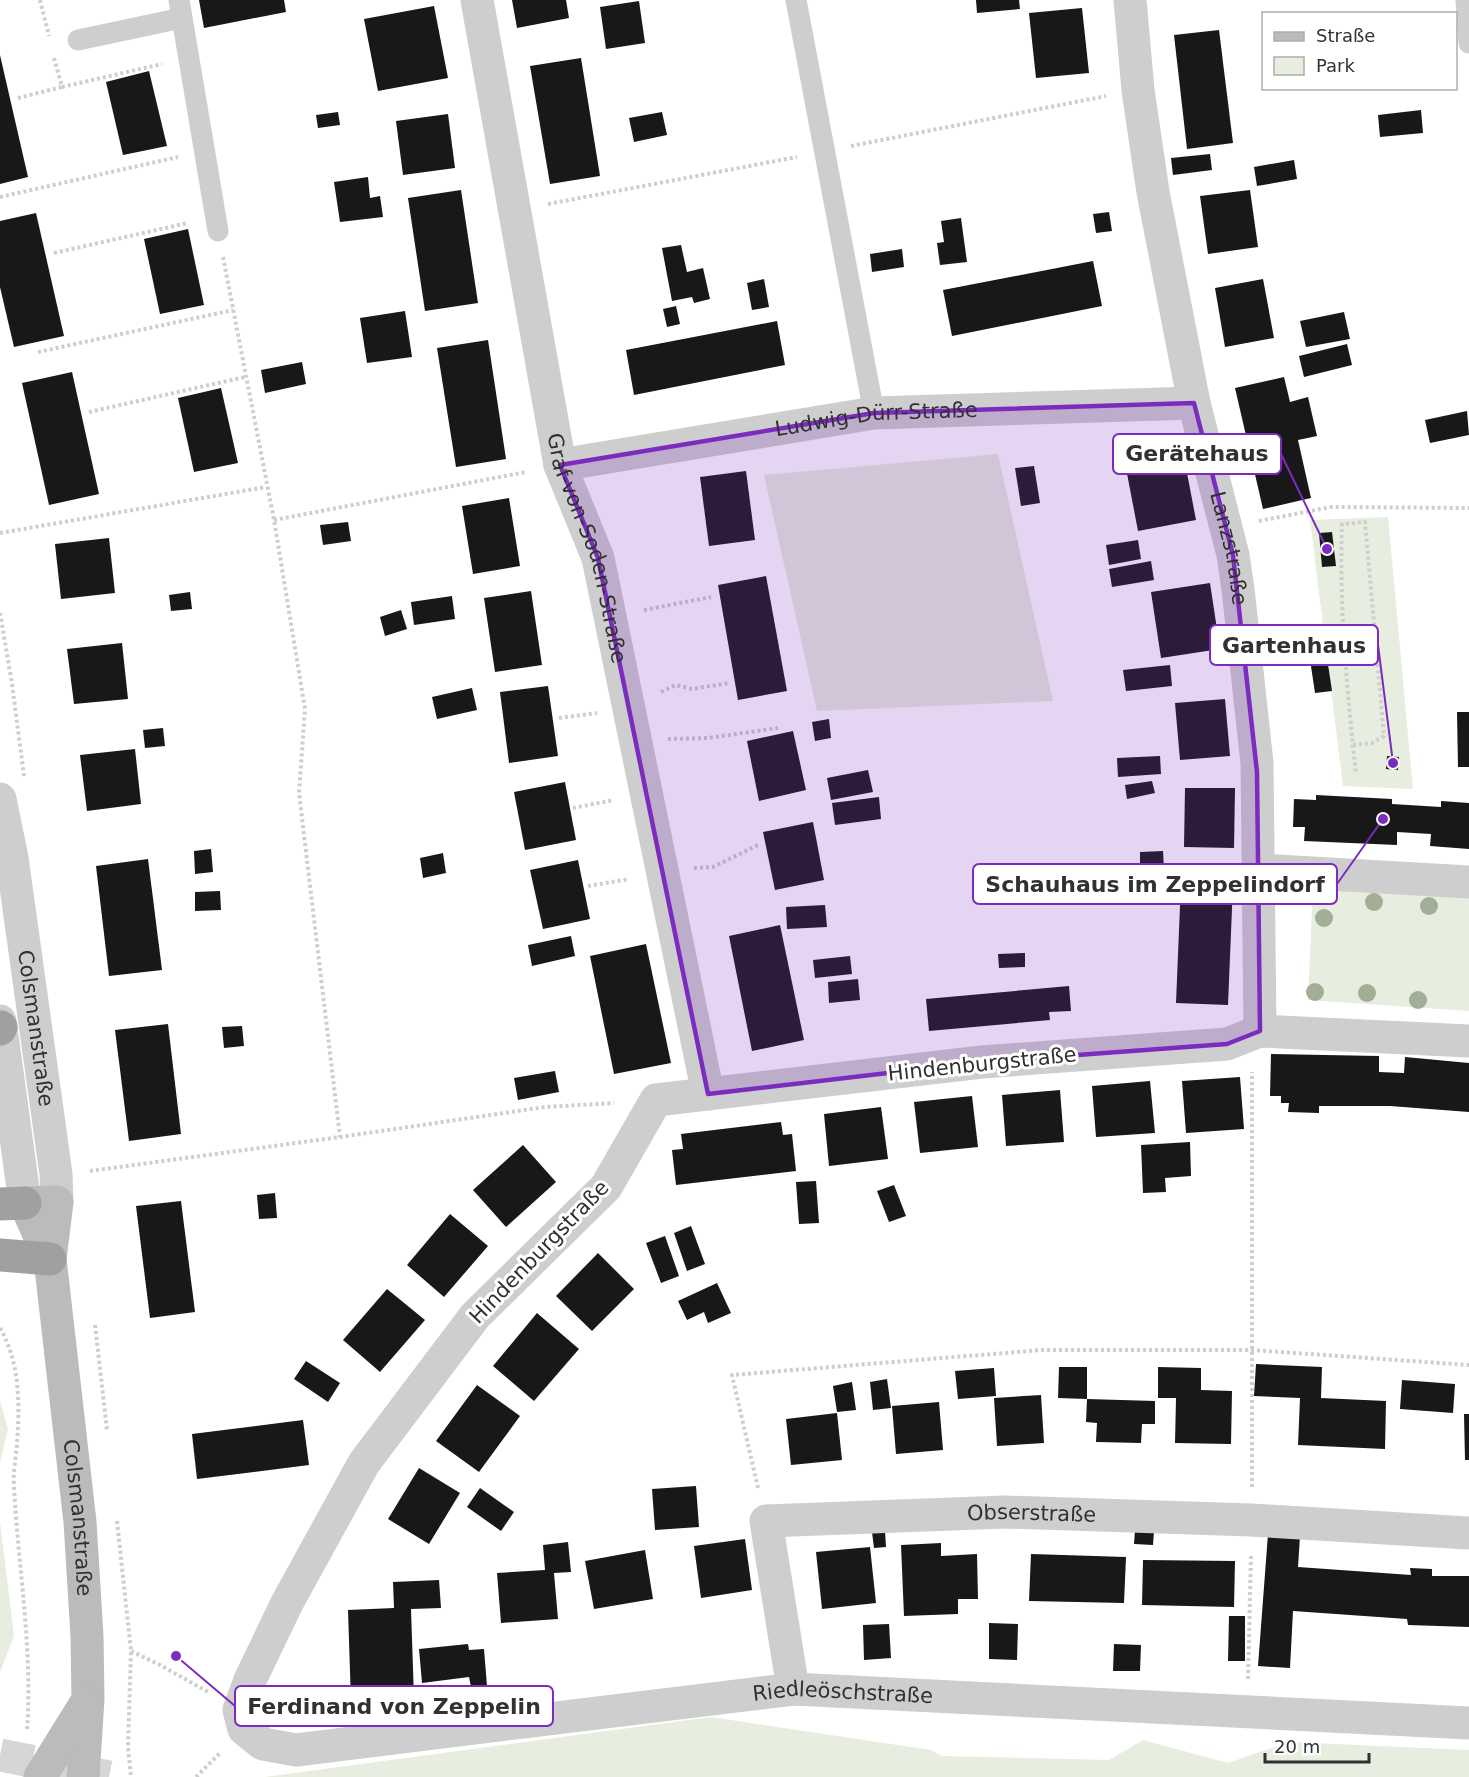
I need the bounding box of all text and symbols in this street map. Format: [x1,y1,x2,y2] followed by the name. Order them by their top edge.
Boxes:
[1262,12,1457,90] legend
[1316,25,1375,46] text: Straße
[1316,55,1355,76] text: Park
[773,398,978,441] street label: Ludwig-Dürr-Straße
[543,431,631,665] street label: Graf-von-Soden-Straße
[1113,434,1281,474] callout: Gerätehaus
[1125,441,1269,466] text: Gerätehaus
[1205,489,1252,606] street label: Lanzstraße
[1210,625,1378,665] callout: Gartenhaus
[1222,633,1366,658] text: Gartenhaus
[973,864,1337,904] callout: Schauhaus im Zeppelindorf
[985,872,1325,897] text: Schauhaus im Zeppelindorf
[13,948,58,1108] street label: Colsmanstraße
[886,1042,1078,1086] street label: Hindenburgstraße
[465,1175,613,1329] street label: Hindenburgstraße
[59,1438,97,1597] street label: Colsmanstraße
[967,1500,1097,1527] street label: Obserstraße
[751,1676,934,1708] street label: Riedleöschstraße
[235,1686,553,1726] callout: Ferdinand von Zeppelin
[247,1694,541,1719] text: Ferdinand von Zeppelin
[1265,1726,1368,1764] scale bar
[1274,1736,1320,1757] text: 20 m

